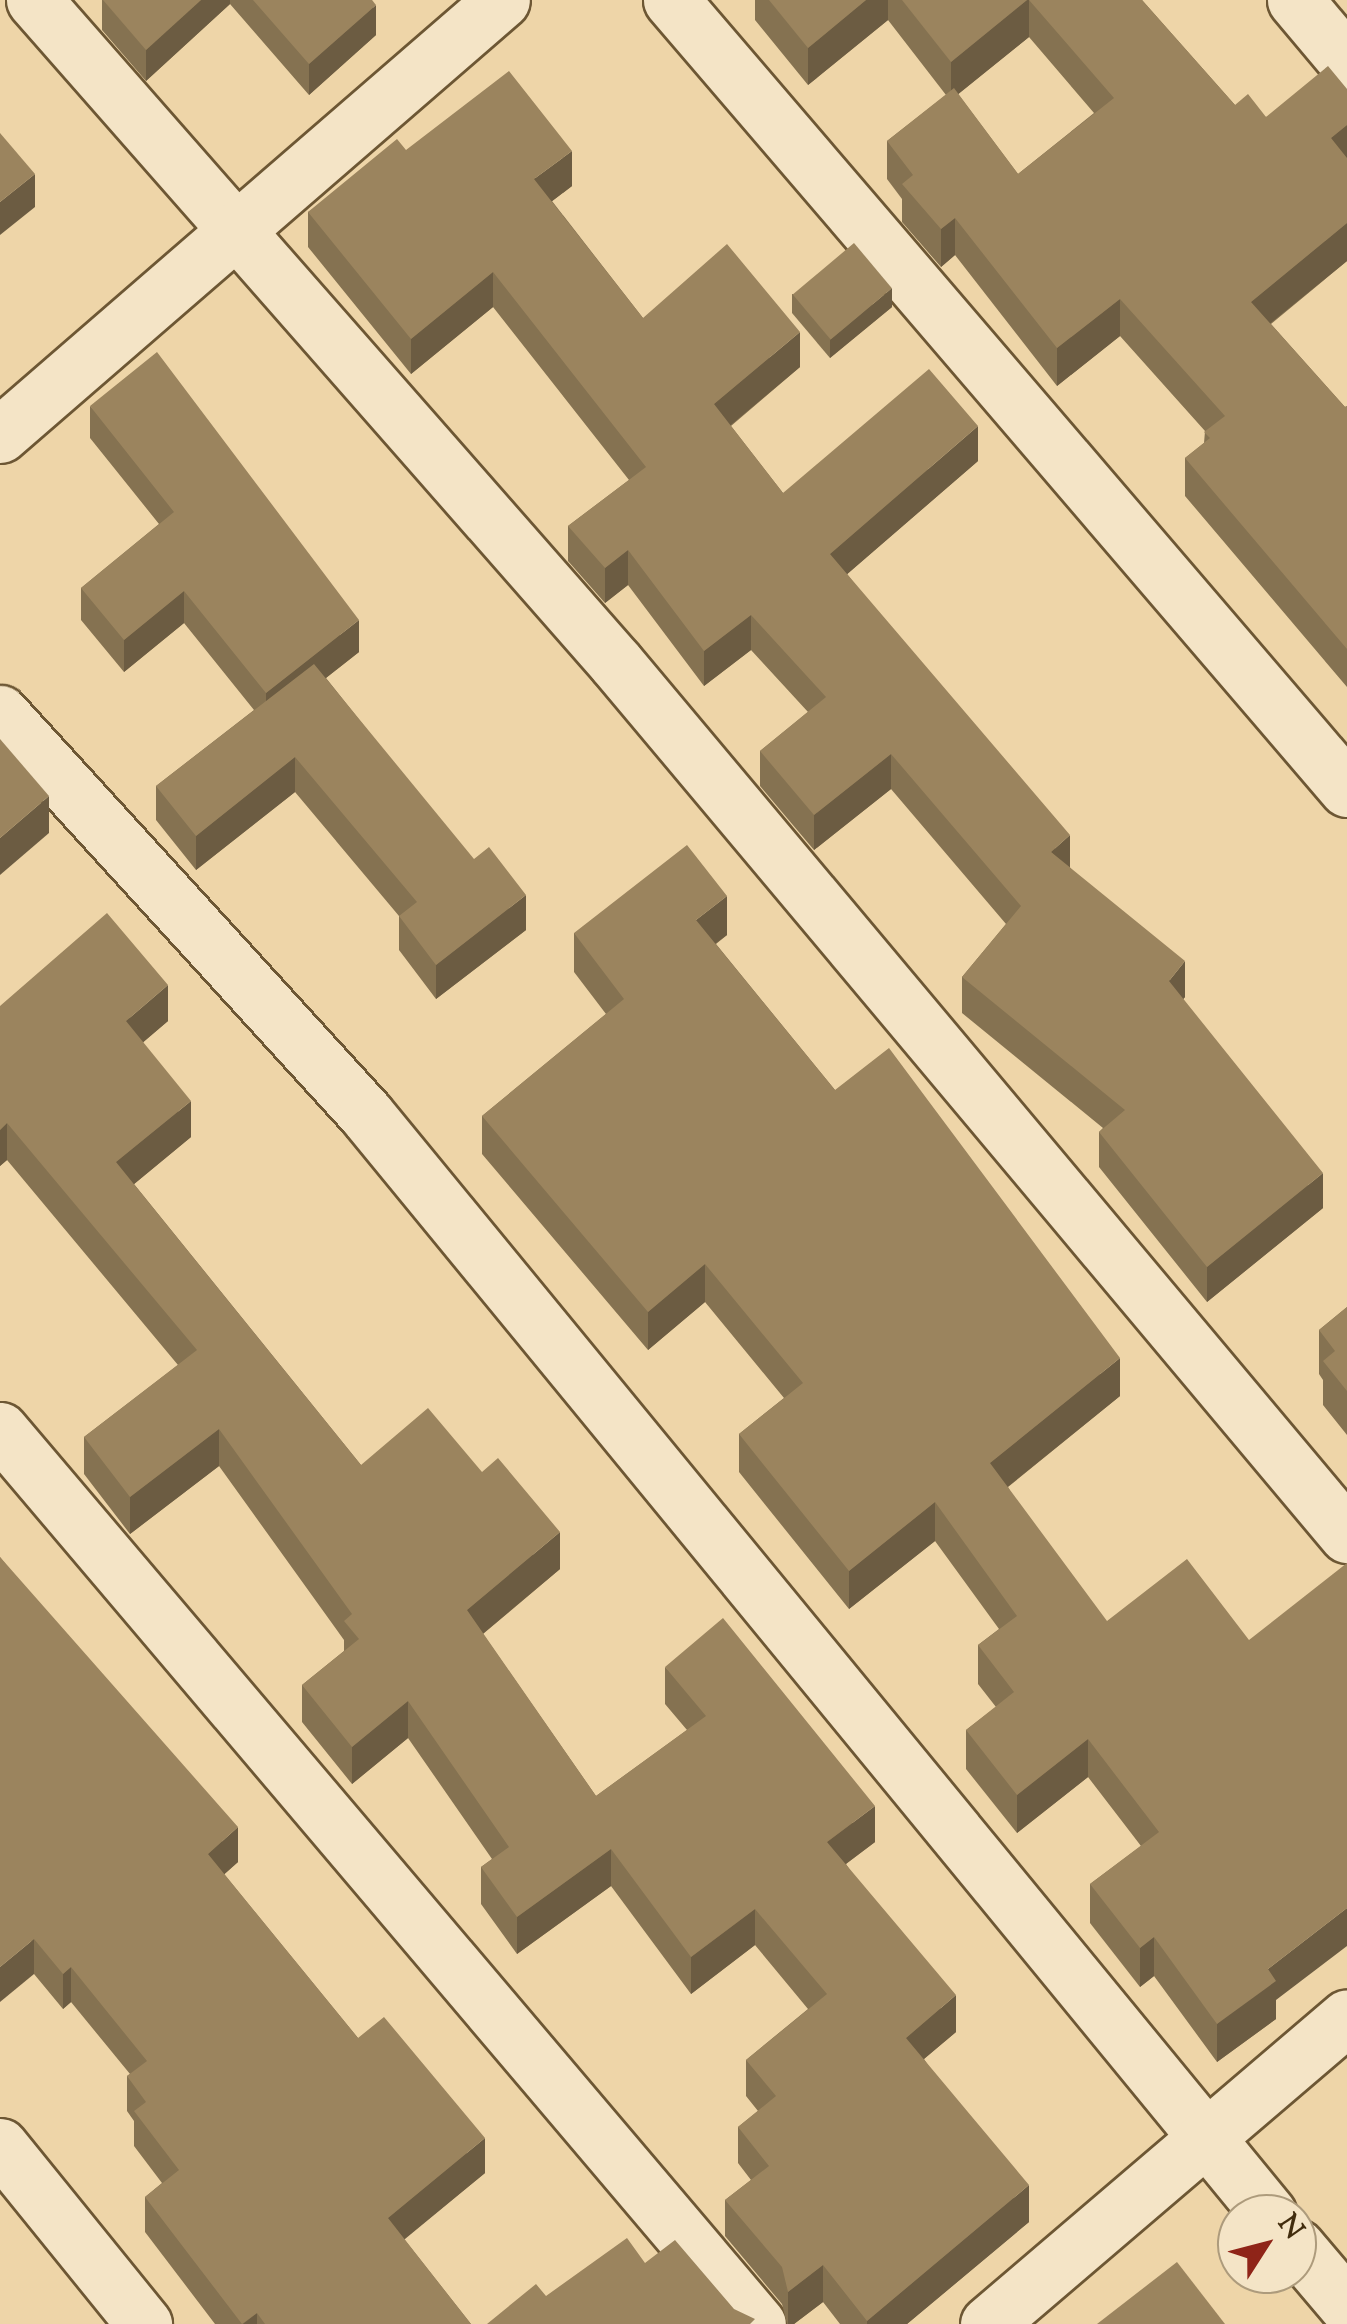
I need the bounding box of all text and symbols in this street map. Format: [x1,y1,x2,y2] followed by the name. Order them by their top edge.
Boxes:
[1217,2194,1317,2294] north arrow
[1267,2207,1312,2248] text: N

